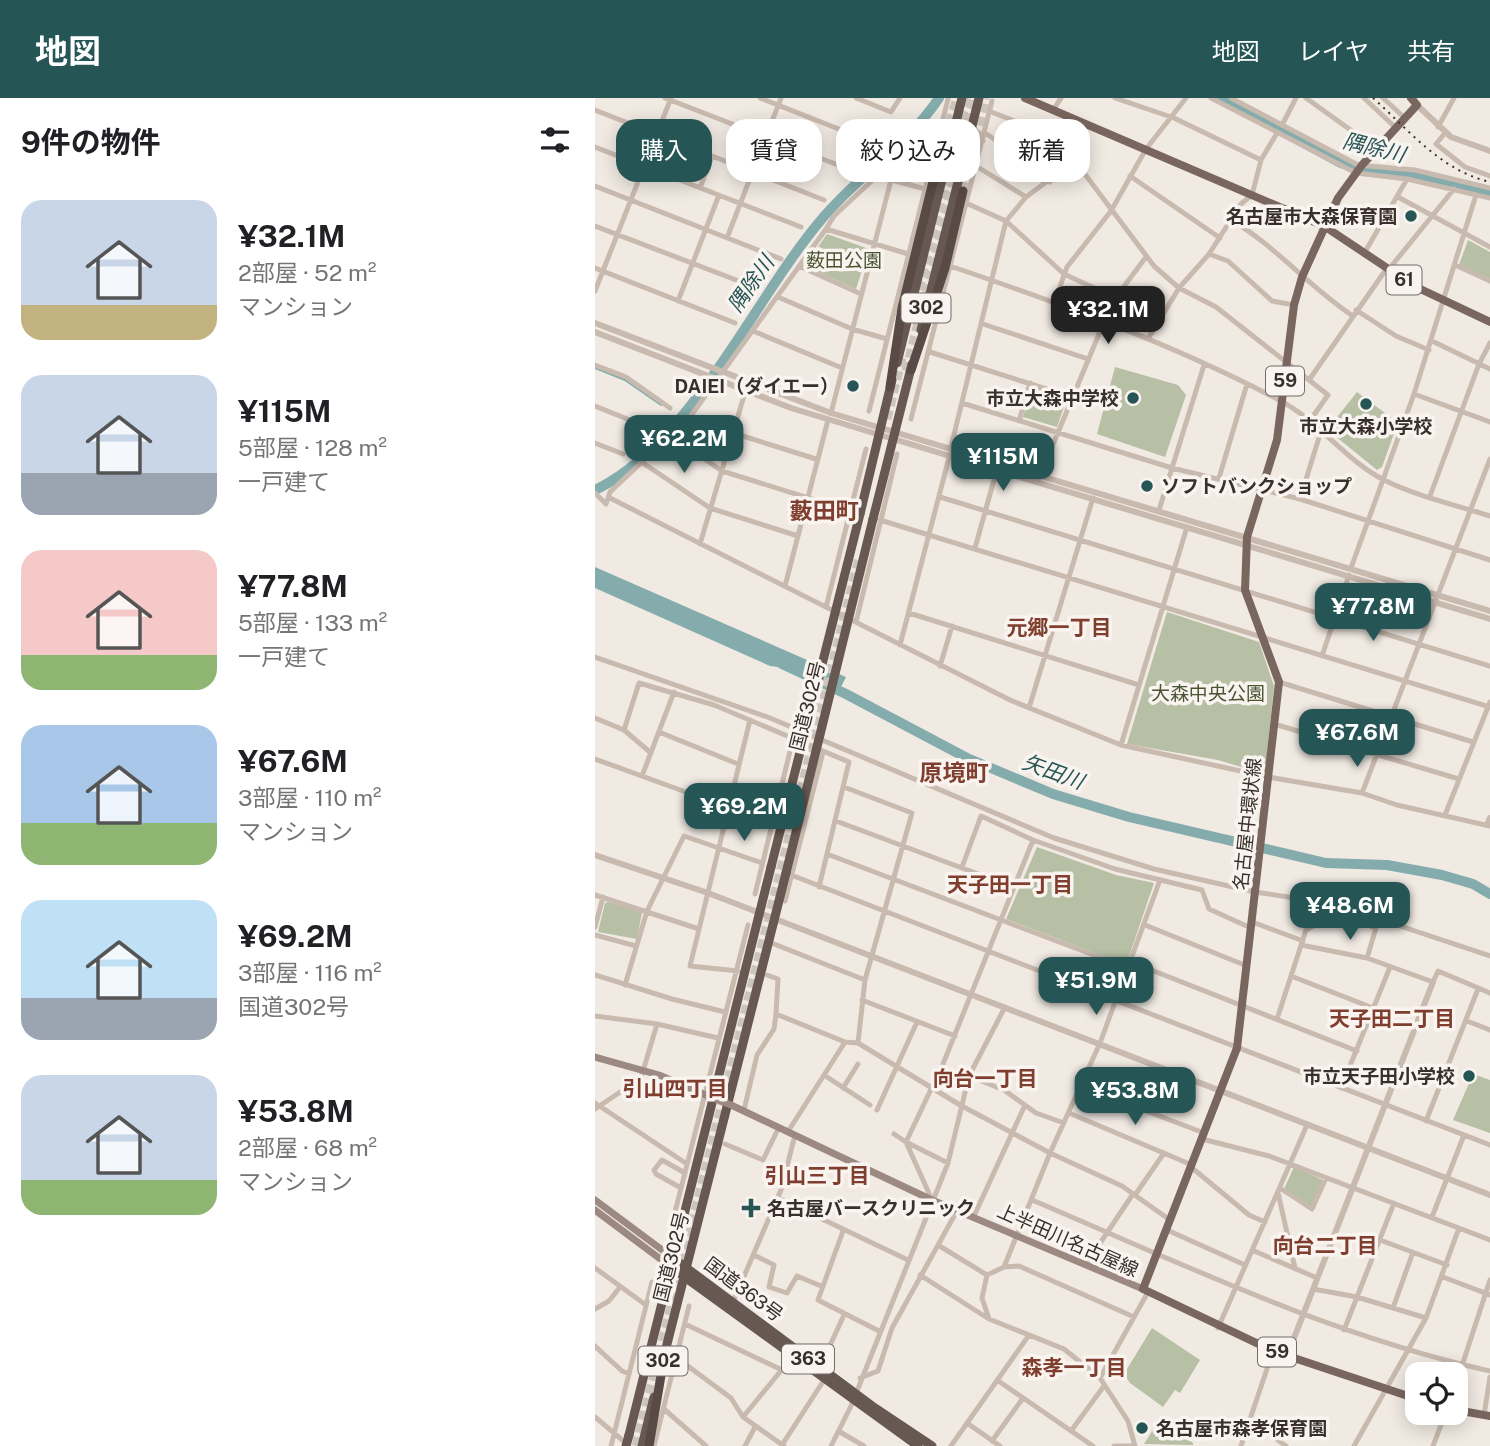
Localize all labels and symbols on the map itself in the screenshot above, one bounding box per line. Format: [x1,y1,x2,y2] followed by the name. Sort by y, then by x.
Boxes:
[1341,128,1410,168] water label: 隅除川
[1226,205,1397,227] place label: 名古屋市大森保育園
[1403,208,1419,224] marker: 名古屋市大森保育園
[722,249,780,317] water label: 隅除川
[806,249,882,271] park label: 薮田公園
[1387,266,1421,294] road number: 61
[1051,286,1165,346] pin: ¥32.1M
[901,294,951,322] road number: 302
[1266,366,1304,396] road number: 59
[675,375,839,397] place label: DAIEI（ダイエー）
[845,378,861,394] marker: DAIEI（ダイエー）
[986,387,1119,409] place label: 市立大森中学校
[1125,390,1141,406] marker: 市立大森中学校
[1358,396,1374,412] marker: 市立大森小学校
[1299,415,1433,437] place label: 市立大森小学校
[627,416,741,475] pin: ¥62.2M
[954,434,1052,493] pin: ¥115M
[1161,475,1352,497] place label: ソフトバンクショップ
[1139,478,1155,494] marker: ソフトバンクショップ
[790,497,859,524] district label: 藪田町
[1316,584,1430,643] pin: ¥77.8M
[1007,615,1112,640] district label: 元郷一丁目
[785,659,829,753] street label: 国道302号
[1151,682,1265,704] park label: 大森中央公園
[1300,710,1414,769] pin: ¥67.6M
[1019,749,1089,795] water label: 矢田川
[1229,757,1265,891] street label: 名古屋中環状線
[920,759,989,786] district label: 原境町
[687,784,801,843] pin: ¥69.2M
[947,872,1073,897] district label: 天子田一丁目
[1293,882,1407,942] pin: ¥48.6M
[1039,958,1153,1017] pin: ¥51.9M
[1329,1006,1455,1031] district label: 天子田二丁目
[1303,1065,1455,1087] place label: 市立天子田小学校
[933,1066,1038,1091] district label: 向台一丁目
[1078,1068,1192,1127] pin: ¥53.8M
[1461,1068,1477,1084] marker: 市立天子田小学校
[623,1076,728,1101] district label: 引山四丁目
[765,1163,870,1188] district label: 引山三丁目
[767,1197,975,1219] place label: 名古屋バースクリニック
[741,1198,761,1218] marker: 名古屋バースクリニック
[994,1199,1142,1281] street label: 上半田川名古屋線
[649,1210,693,1304] street label: 国道302号
[1273,1233,1378,1258] district label: 向台二丁目
[700,1252,788,1326] street label: 国道363号
[1258,1338,1296,1366] road number: 59
[782,1344,834,1374] road number: 363
[638,1346,687,1376] road number: 302
[1022,1355,1127,1380] district label: 森孝一丁目
[1156,1417,1327,1439] place label: 名古屋市森孝保育園
[1134,1420,1150,1436] marker: 名古屋市森孝保育園

